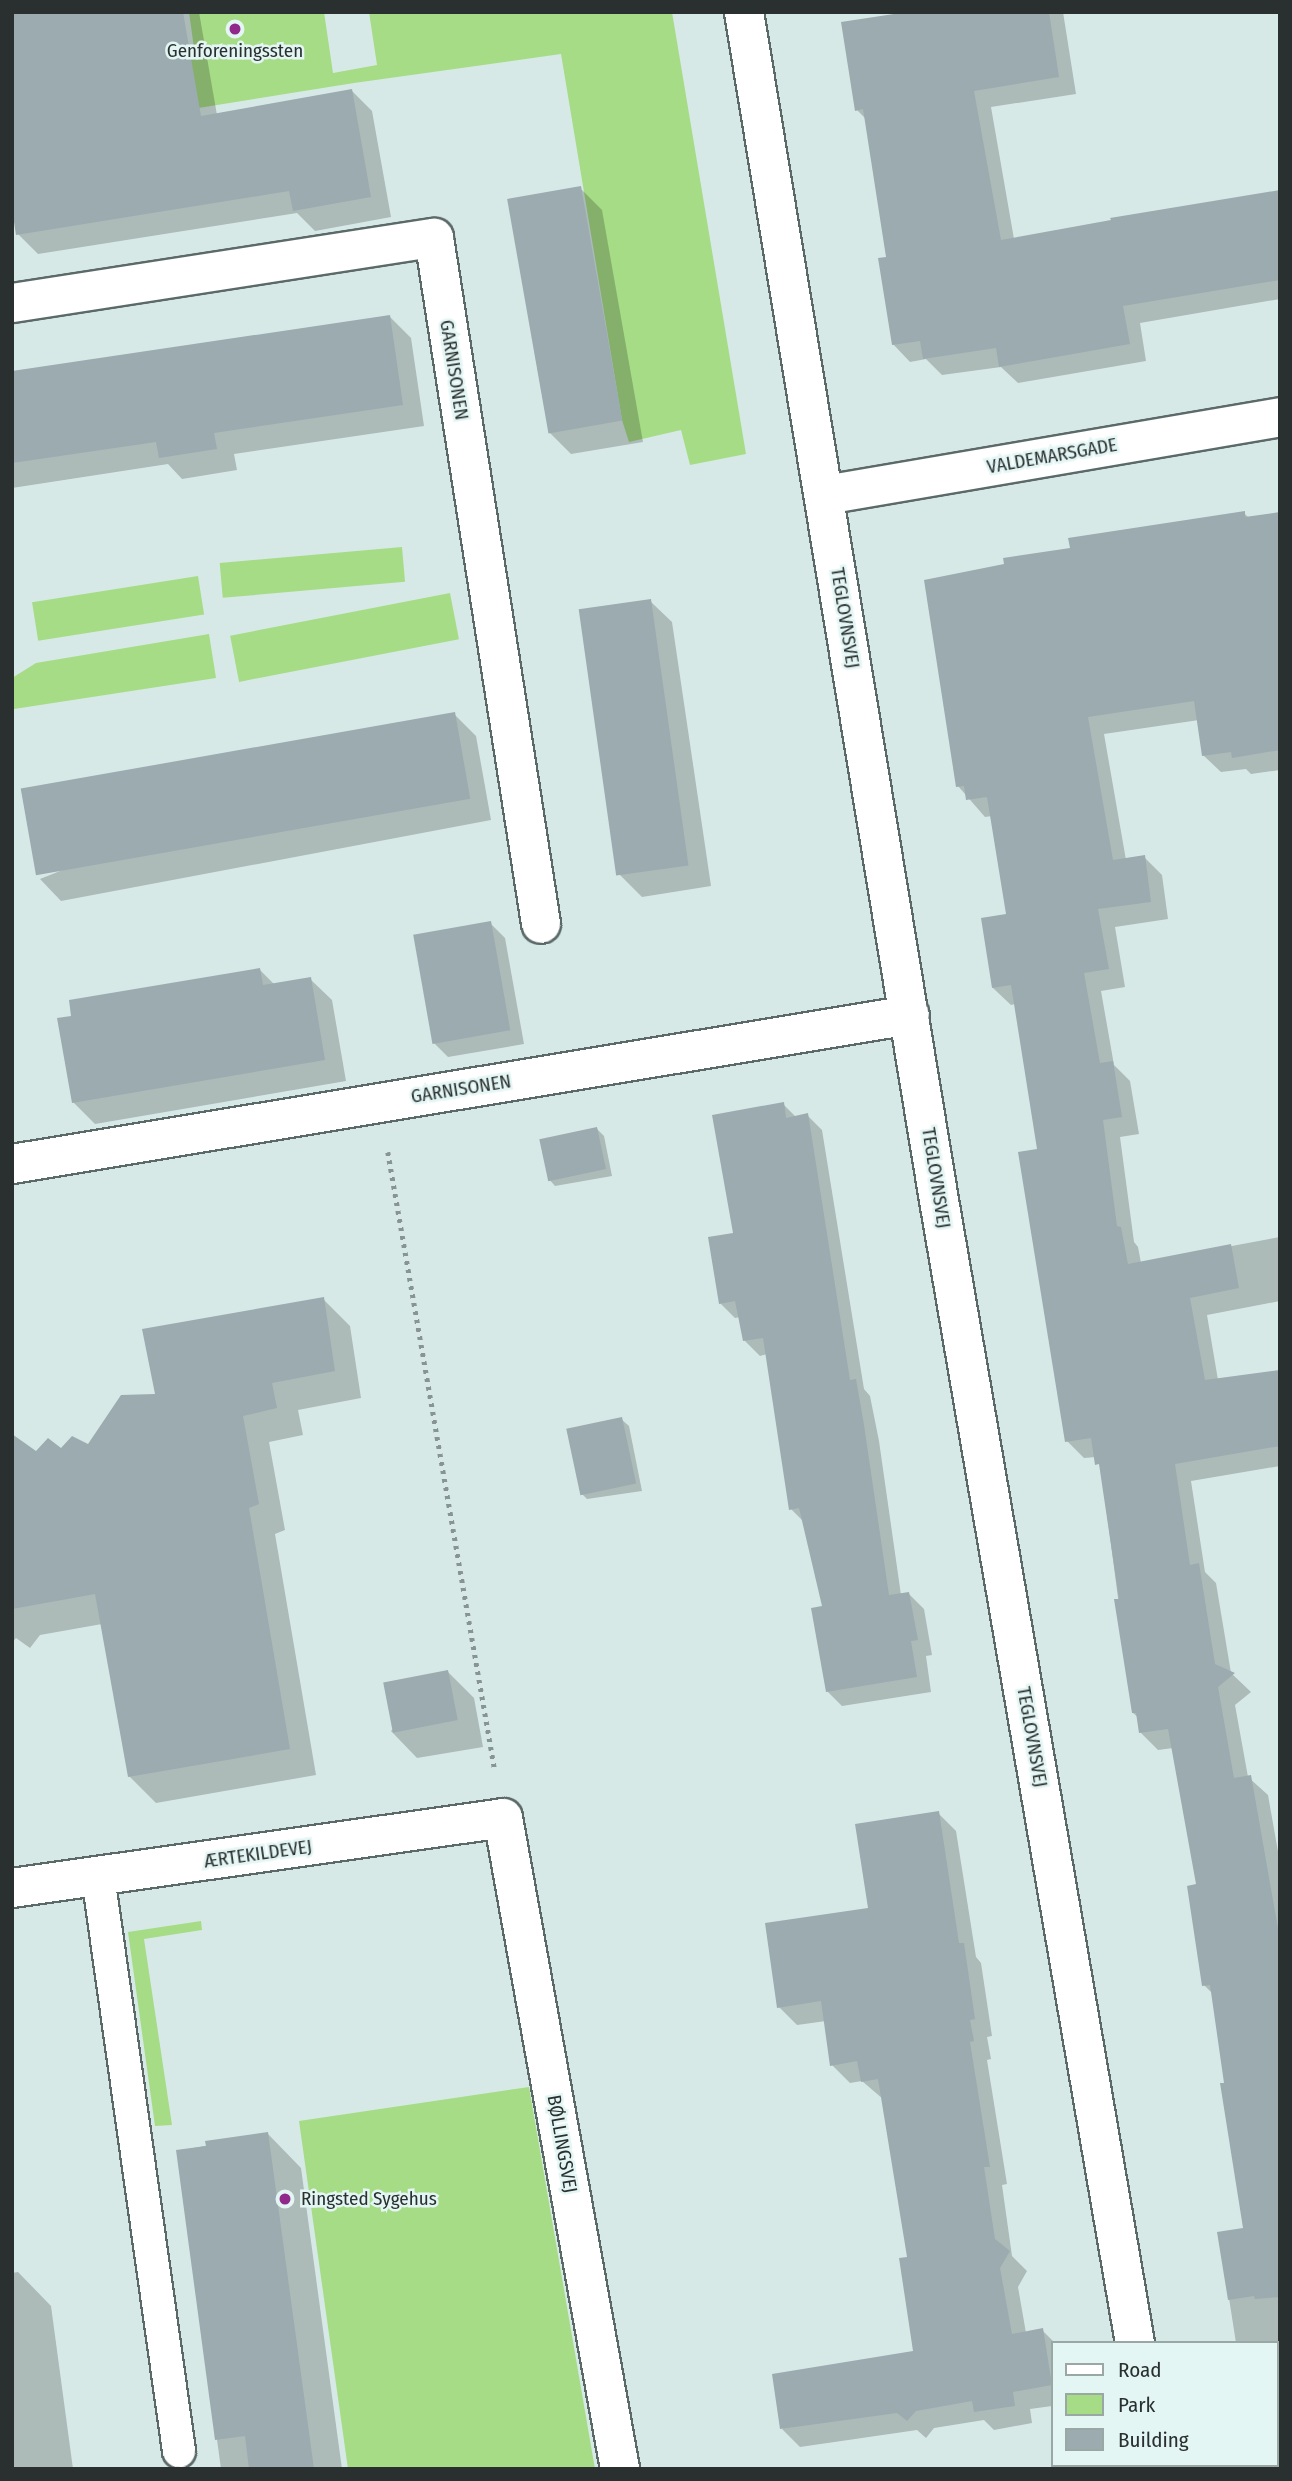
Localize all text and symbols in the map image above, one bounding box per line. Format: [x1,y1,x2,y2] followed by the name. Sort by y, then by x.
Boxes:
[227,21,243,37] marker: Genforeningssten
[167,40,303,62] place label: Genforeningssten
[435,318,473,422] street label: GARNISONEN
[985,433,1119,479] street label: VALDEMARSGADE
[826,566,864,670] street label: TEGLOVNSVEJ
[409,1070,513,1108] street label: GARNISONEN
[917,1126,955,1230] street label: TEGLOVNSVEJ
[1012,1685,1052,1789] street label: TEGLOVNSVEJ
[203,1835,313,1873] street label: ÆRTEKILDEVEJ
[542,2093,582,2195] street label: BØLLINGSVEJ
[301,2188,437,2210] place label: Ringsted Sygehus
[275,2189,295,2209] marker: Ringsted Sygehus
[1050,2341,1278,2467] legend
[1118,2357,1162,2383] text: Road
[1118,2392,1155,2418] text: Park
[1118,2427,1189,2453] text: Building

